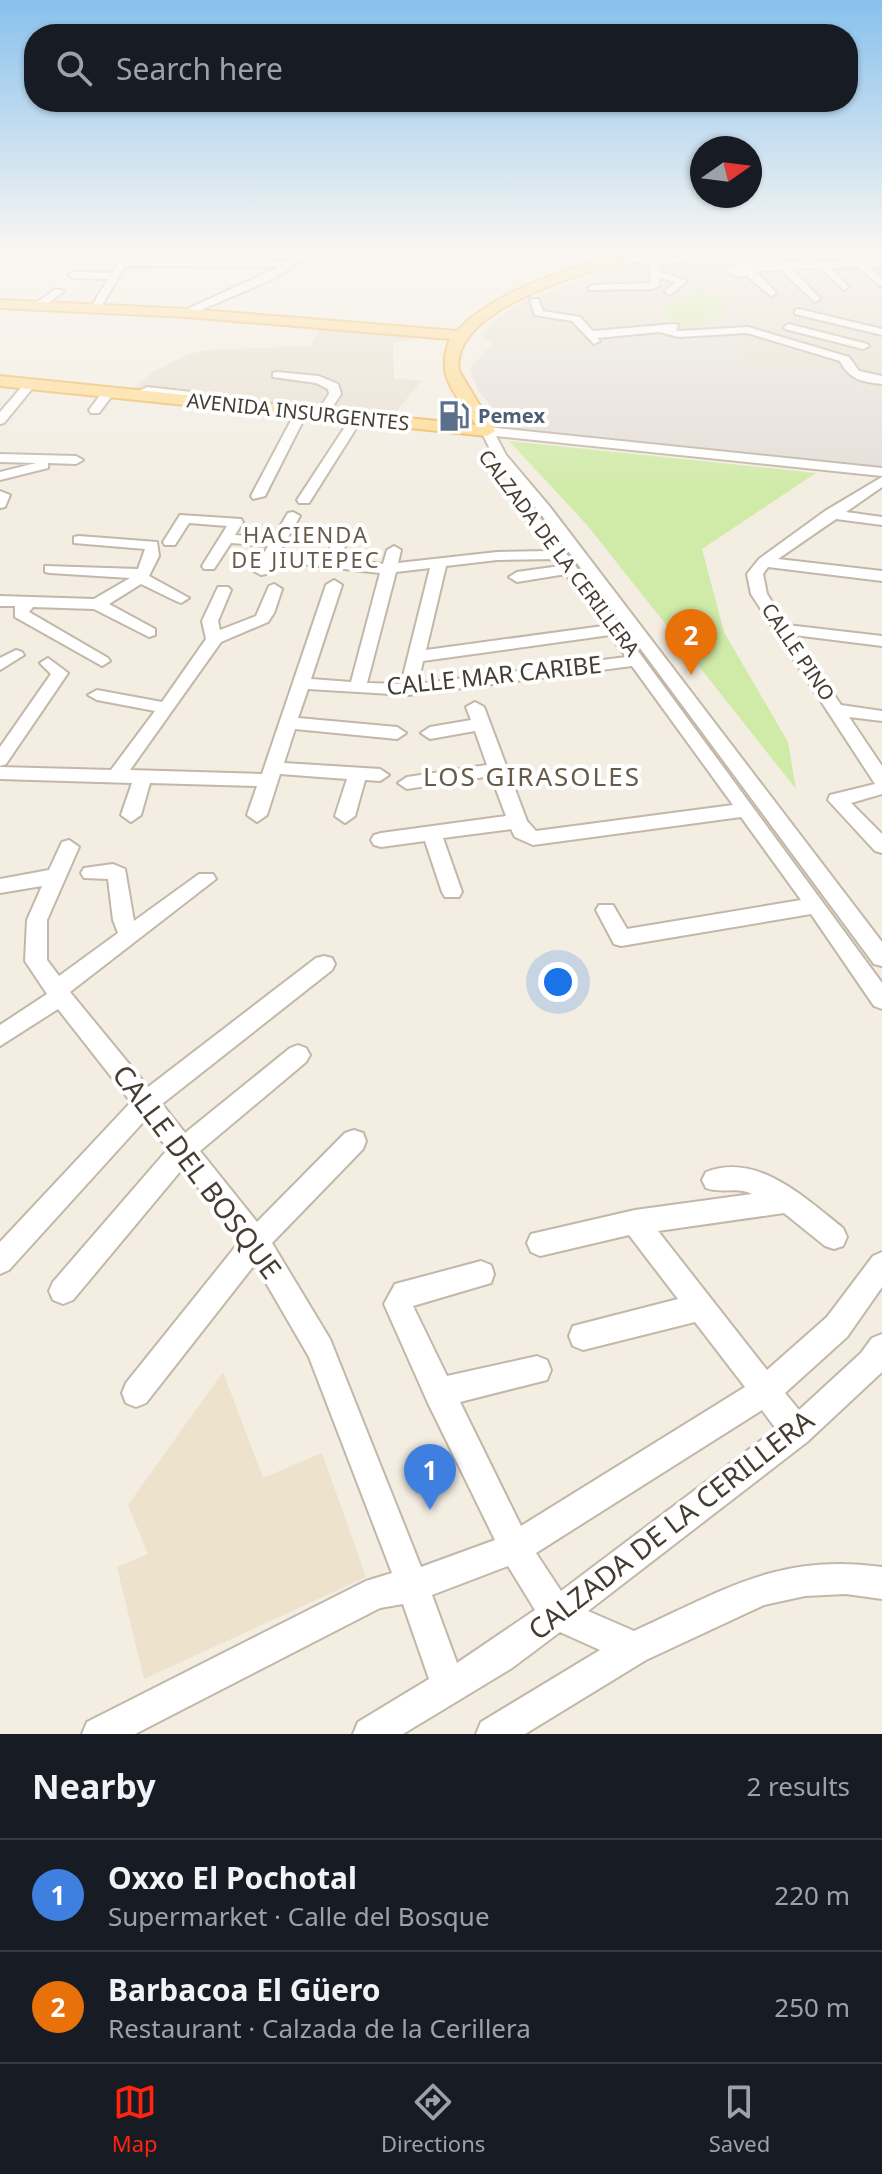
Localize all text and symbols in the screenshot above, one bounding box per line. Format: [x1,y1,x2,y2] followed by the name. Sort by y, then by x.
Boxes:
[24,24,858,112] search box
[52,46,96,90] icon: search
[116,48,283,89] text: Search here
[690,136,762,208] north arrow
[186,386,411,437] street label: AVENIDA INSURGENTES
[437,399,471,433] fuel station icon: Pemex
[478,402,545,429] place label: Pemex
[473,444,646,662] street label: CALZADA DE LA CERILLERA
[231,519,381,574] district label: HACIENDA DE JIUTEPEC
[756,598,841,706] street label: CALLE PINO
[665,609,717,675] pin: 2
[385,647,603,702] street label: CALLE MAR CARIBE
[423,758,641,794] district label: LOS GIRASOLES
[538,962,578,1002] your location
[105,1057,291,1286] street label: CALLE DEL BOSQUE
[520,1401,821,1648] street label: CALZADA DE LA CERILLERA
[404,1444,456,1510] pin: 1
[32,1763,156,1809] text: Nearby
[746,1768,850,1804] text: 2 results
[108,1857,357,1898] text: Oxxo El Pochotal
[51,1877,65,1913] text: 1
[774,1877,850,1913] text: 220 m
[108,1898,490,1934] text: Supermarket · Calle del Bosque
[108,1969,381,2010] text: Barbacoa El Güero
[51,1989,65,2025] text: 2
[774,1989,850,2025] text: 250 m
[108,2010,531,2046] text: Restaurant · Calzada de la Cerillera
[112,2080,158,2158] tab: Map
[381,2080,485,2158] tab: Directions
[709,2080,770,2158] tab: Saved

